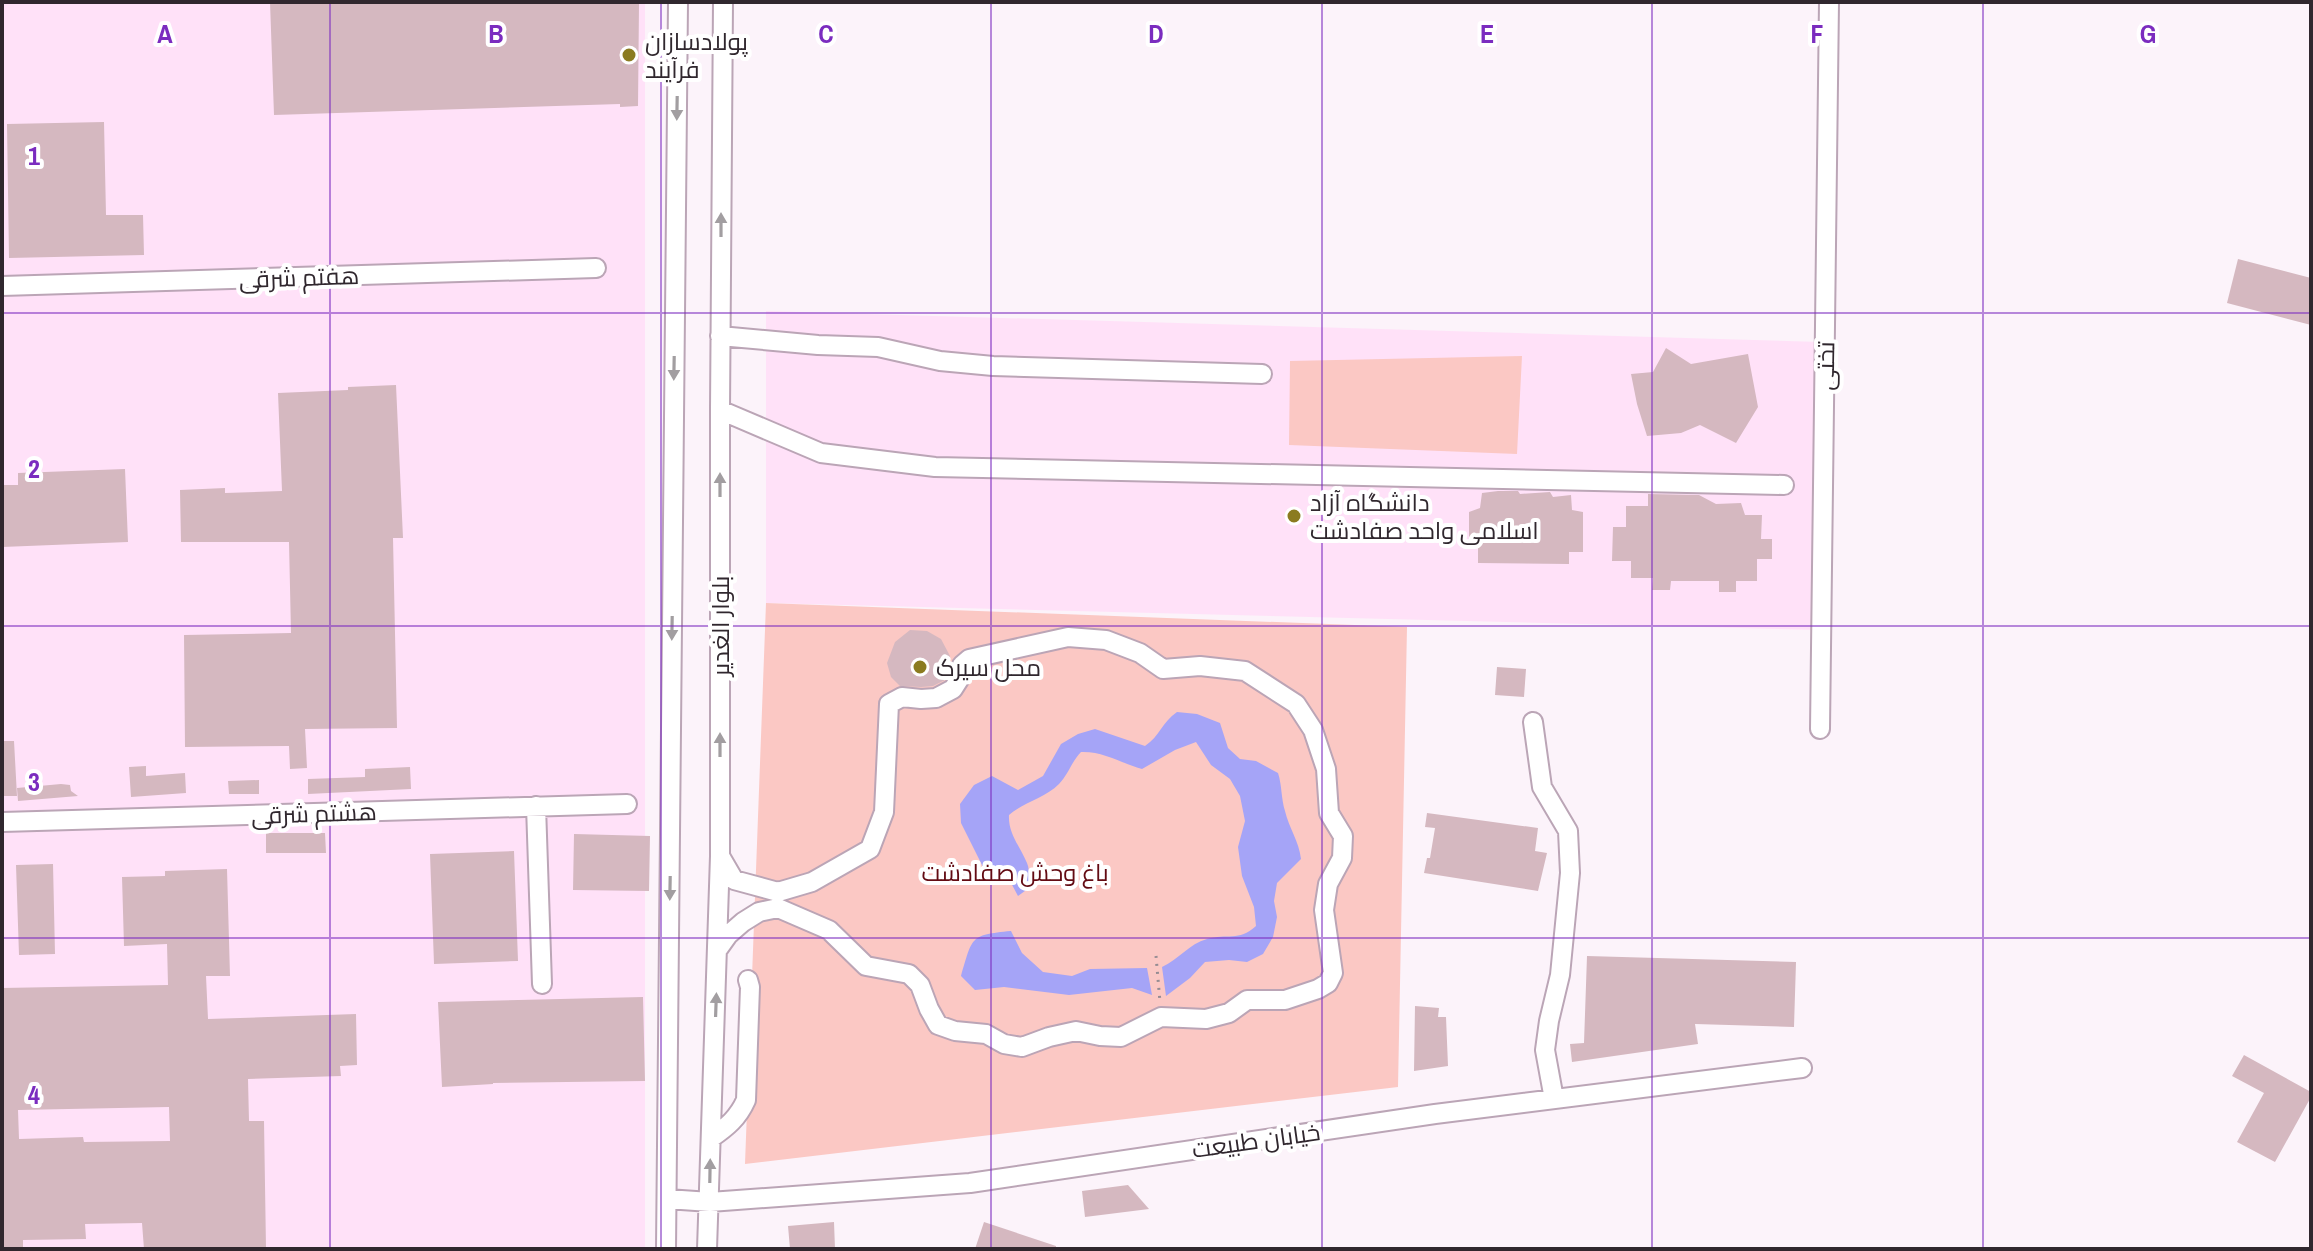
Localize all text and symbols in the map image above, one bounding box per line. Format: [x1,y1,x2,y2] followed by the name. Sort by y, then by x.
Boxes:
[157,16,173,51] text: A
[488,16,504,51] text: B
[818,16,834,51] text: C
[1148,16,1164,51] text: D
[1480,16,1494,51] text: E
[1810,16,1824,51] text: F
[2140,16,2156,51] text: G
[645,25,749,85] place label: پولادسازان فرآیند
[620,46,638,64] marker: پولادسازان فرآیند
[671,96,683,121] one-way arrow
[28,138,40,173] text: 1
[715,212,727,237] one-way arrow
[238,259,360,296] street label: هفتم شرقی
[1809,341,1841,391] street label: تختی
[668,356,680,381] one-way arrow
[28,451,40,486] text: 2
[714,472,726,497] one-way arrow
[1310,486,1539,546] place label: دانشگاه آزاد اسلامی واحد صفادشت
[1285,507,1303,525] marker: دانشگاه آزاد اسلامی واحد صفادشت
[704,576,736,678] street label: بلوار الغدیر
[666,616,678,641] one-way arrow
[936,651,1041,683] place label: محل سیرک
[911,658,929,676] marker: محل سیرک
[714,732,726,757] one-way arrow
[28,764,40,799] text: 3
[251,795,377,832] street label: هشتم شرقی
[921,856,1109,889] park label: باغ وحش صفادشت
[663,876,676,901] one-way arrow
[709,992,722,1017] one-way arrow
[28,1077,40,1112] text: 4
[1190,1115,1322,1165] street label: خیابان طبیعت
[704,1158,717,1183] one-way arrow

